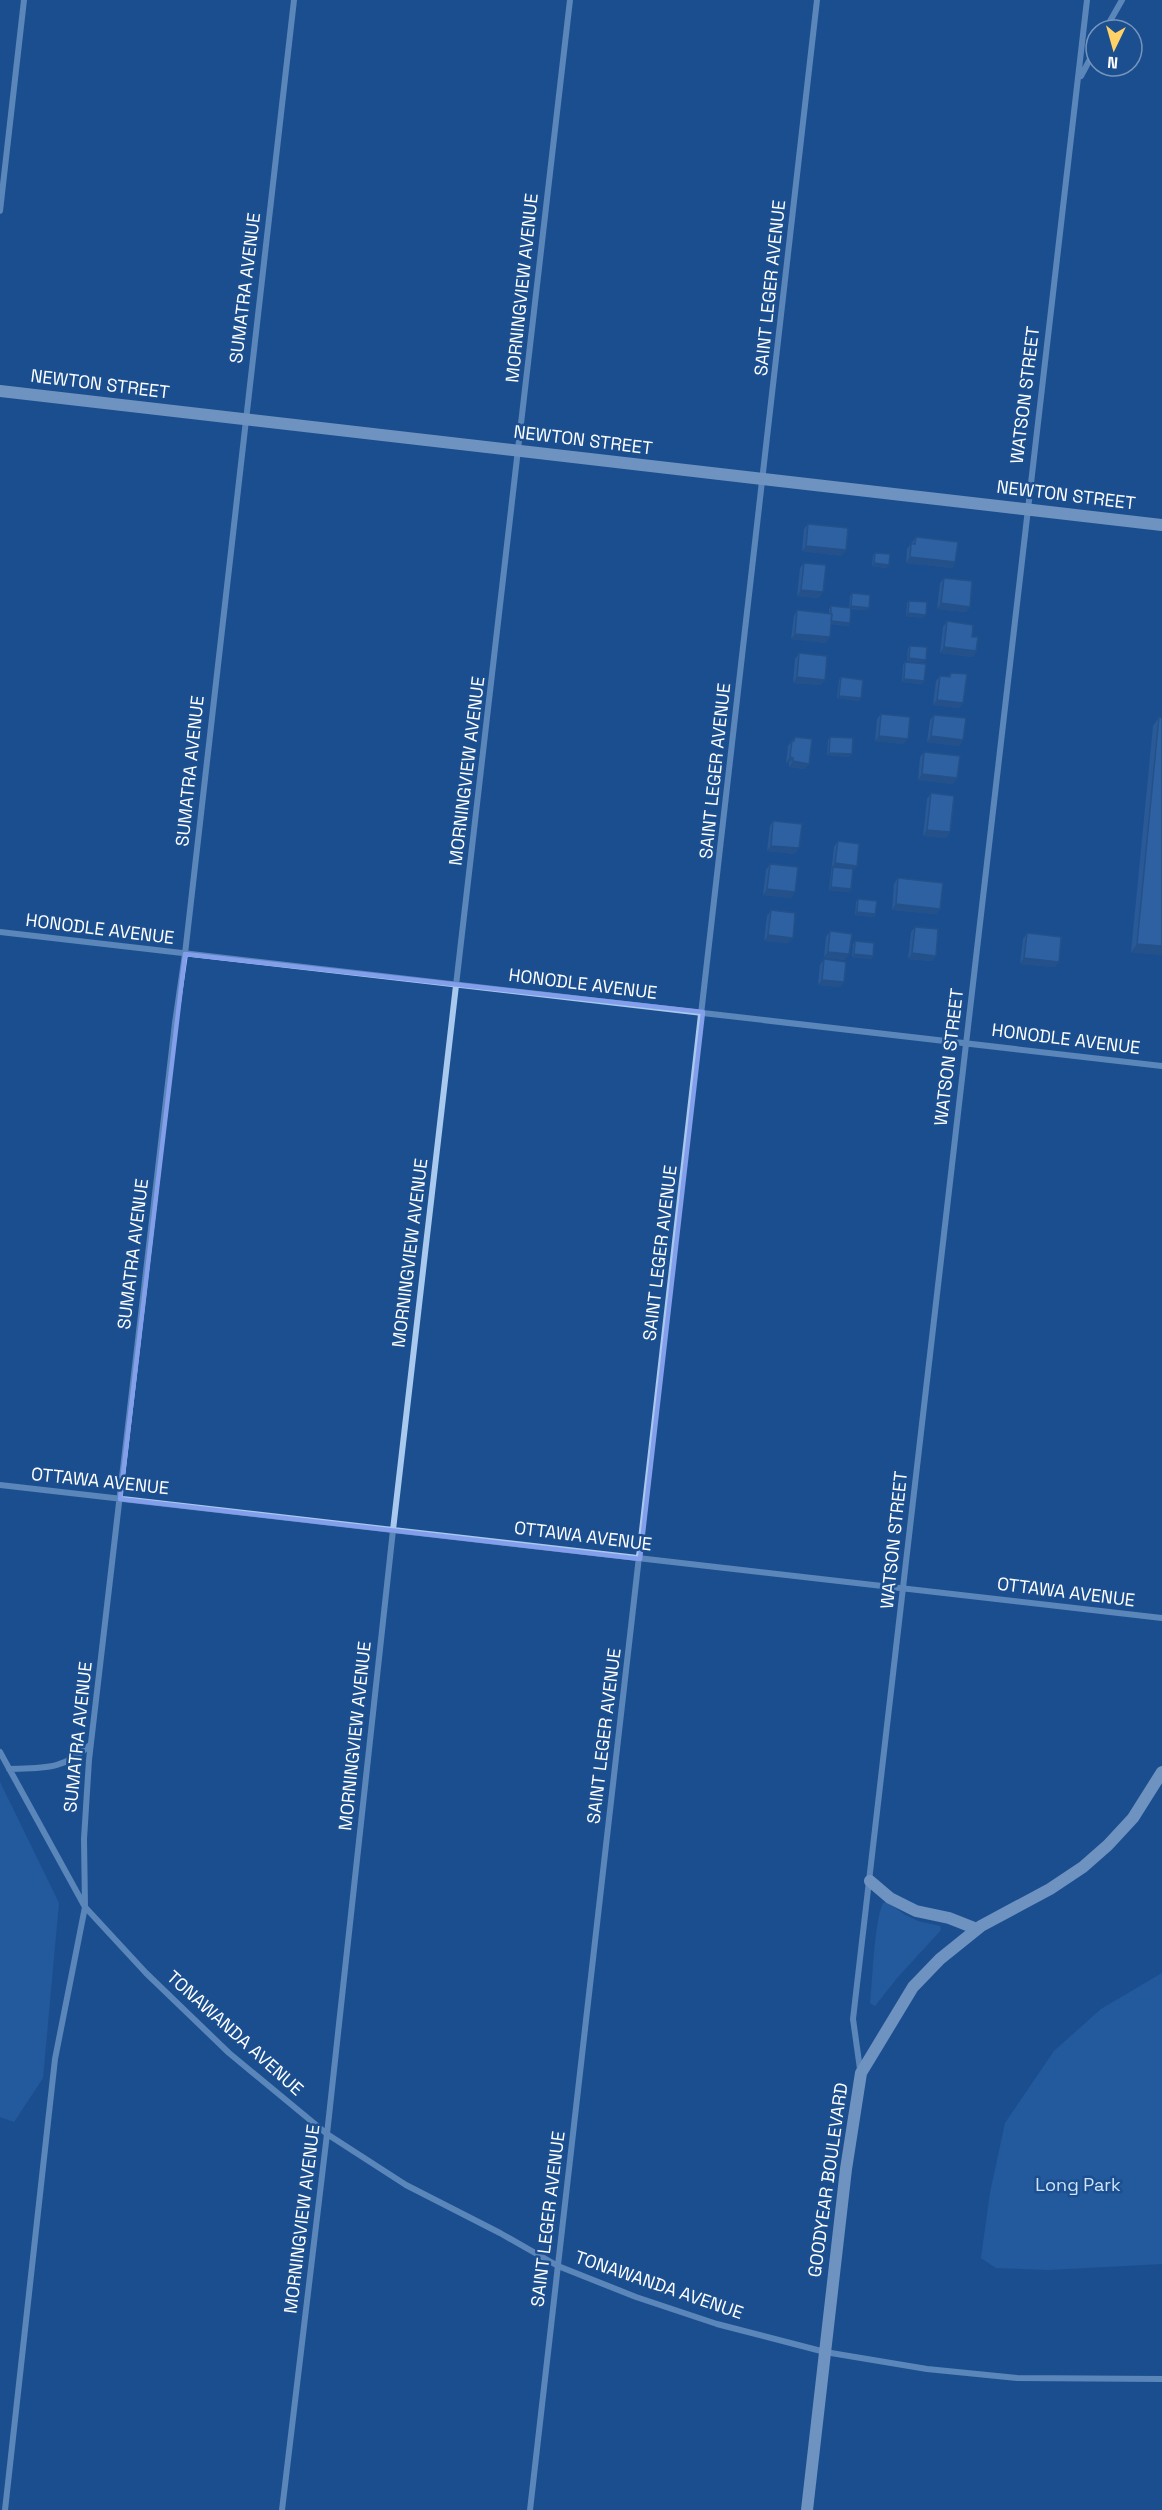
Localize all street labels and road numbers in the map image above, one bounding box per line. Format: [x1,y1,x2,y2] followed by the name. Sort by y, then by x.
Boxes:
[500,192,543,384] street label: MORNINGVIEW AVENUE
[749,199,790,377] street label: SAINT LEGER AVENUE
[224,211,265,365] street label: SUMATRA AVENUE
[1005,324,1044,465] street label: WATSON STREET
[29,364,171,403] street label: NEWTON STREET
[512,420,654,459] street label: NEWTON STREET
[995,475,1137,514] street label: NEWTON STREET
[443,675,490,867] street label: MORNINGVIEW AVENUE
[694,682,735,860] street label: SAINT LEGER AVENUE
[170,694,209,848] street label: SUMATRA AVENUE
[24,908,176,949] street label: HONODLE AVENUE
[507,963,659,1004] street label: HONODLE AVENUE
[929,986,968,1127] street label: WATSON STREET
[990,1018,1142,1059] street label: HONODLE AVENUE
[386,1157,433,1349] street label: MORNINGVIEW AVENUE
[637,1164,682,1342] street label: SAINT LEGER AVENUE
[112,1177,153,1331] street label: SUMATRA AVENUE
[30,1462,170,1499] street label: OTTAWA AVENUE
[875,1469,912,1610] street label: WATSON STREET
[513,1516,653,1555] street label: OTTAWA AVENUE
[996,1572,1136,1611] street label: OTTAWA AVENUE
[333,1640,376,1832] street label: MORNINGVIEW AVENUE
[581,1647,626,1825] street label: SAINT LEGER AVENUE
[58,1660,97,1814] street label: SUMATRA AVENUE
[162,1965,309,2100] street label: TONAWANDA AVENUE
[802,2081,853,2279] street label: GOODYEAR BOULEVARD
[278,2123,325,2315] street label: MORNINGVIEW AVENUE
[525,2130,570,2308] street label: SAINT LEGER AVENUE
[572,2245,746,2324] street label: TONAWANDA AVENUE

